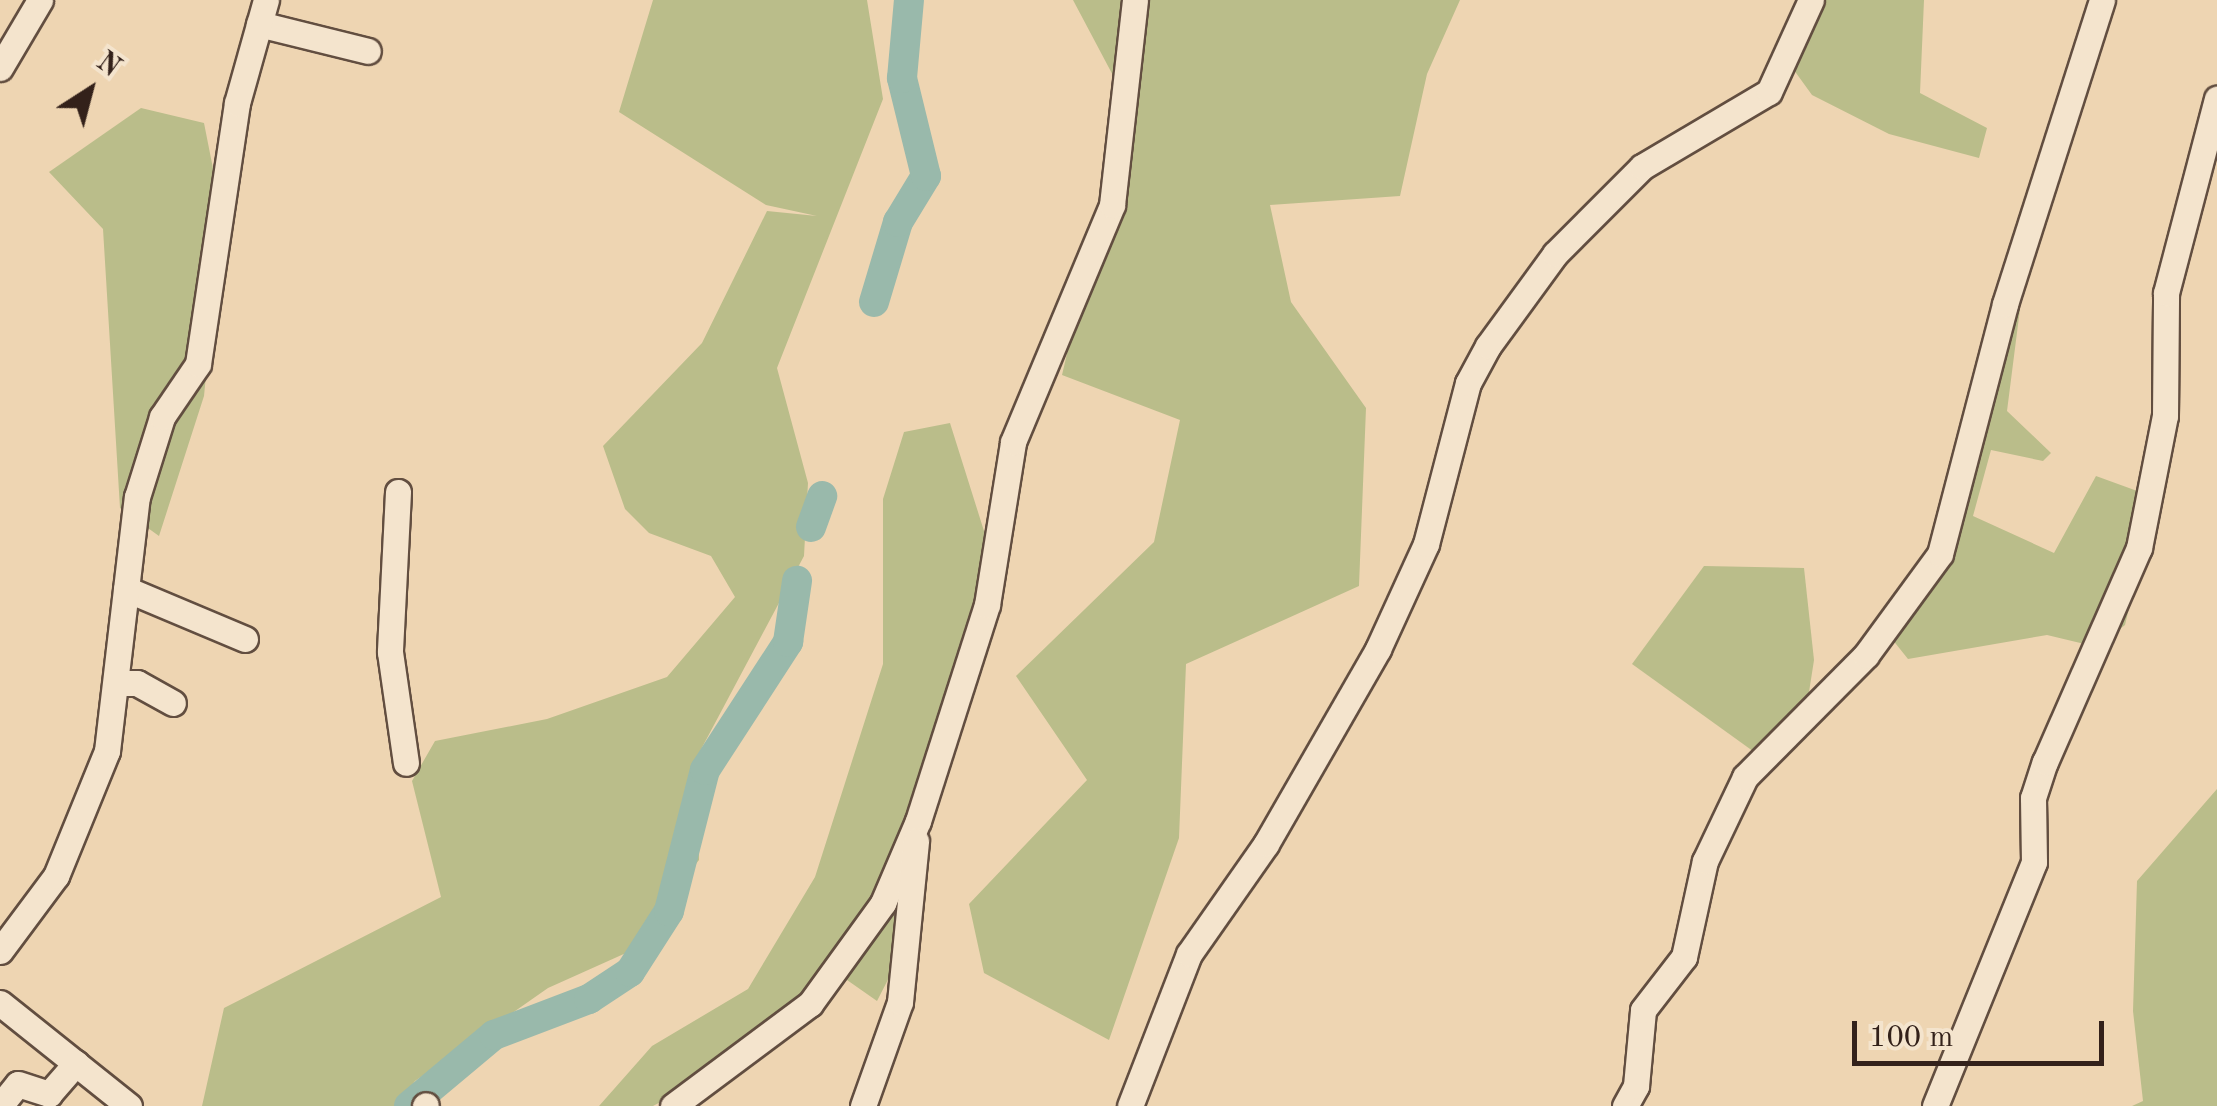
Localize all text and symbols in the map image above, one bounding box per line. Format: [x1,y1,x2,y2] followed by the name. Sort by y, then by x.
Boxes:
[40,40,140,140] north arrow
[91,48,125,83] text: N
[1857,1001,2110,1063] scale bar
[1869,1023,1953,1053] text: 100 m

